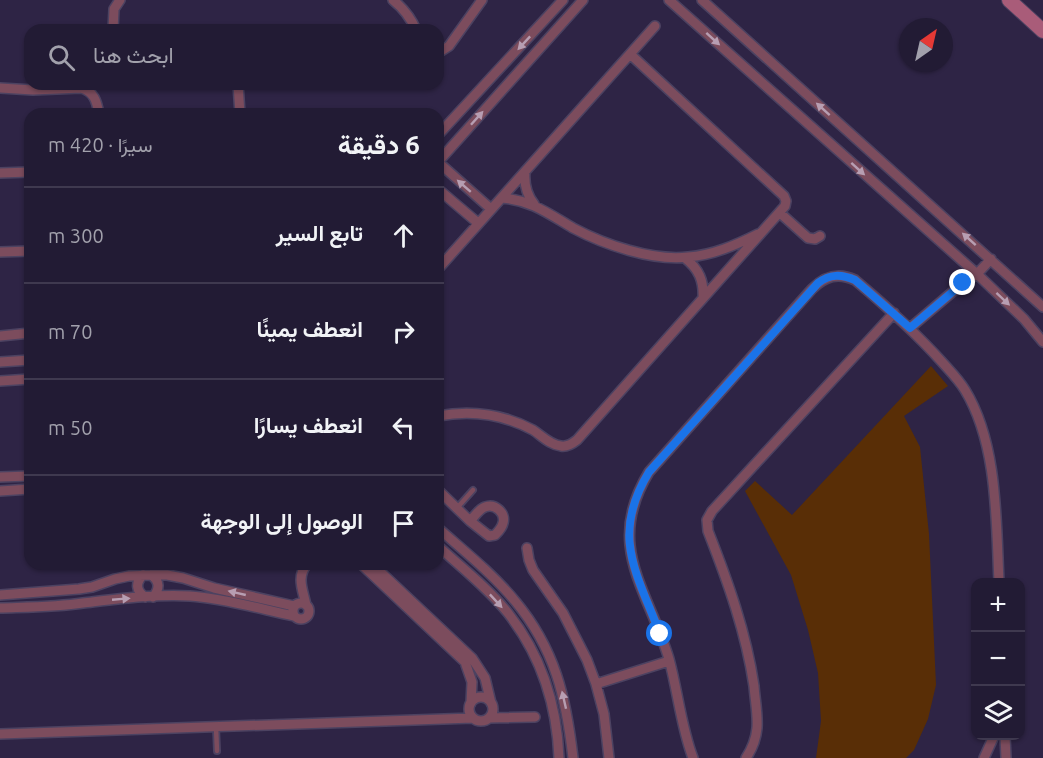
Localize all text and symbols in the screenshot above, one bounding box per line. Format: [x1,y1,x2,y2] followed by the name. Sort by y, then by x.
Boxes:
[899,18,953,72] north arrow
[24,24,444,90] search box
[705,32,720,45] one-way arrow
[517,35,531,49] one-way arrow
[45,41,78,74] icon: search
[93,42,174,67] text: ابحث هنا
[816,102,831,116] one-way arrow
[470,111,483,126] one-way arrow
[338,130,420,159] text: 6 دقيقة
[48,133,153,156] text: سيرًا · 420 m
[851,162,866,176] one-way arrow
[457,179,472,193] one-way arrow
[387,219,420,252] icon: ahead
[276,220,363,245] text: تابع السير
[48,224,104,247] text: 300 m
[961,232,976,246] one-way arrow
[949,269,975,295] route end
[996,292,1011,306] one-way arrow
[387,315,420,348] icon: right
[256,316,363,341] text: انعطف يمينًا
[48,320,92,343] text: 70 m
[387,411,420,444] icon: left
[254,412,363,437] text: انعطف يسارًا
[48,416,92,439] text: 50 m
[387,507,420,540] icon: arrive
[200,508,363,533] text: الوصول إلى الوجهة
[971,578,1025,740] map controls
[971,578,1025,632] button: +
[227,588,246,597] one-way arrow
[489,593,503,608] one-way arrow
[112,594,131,604] one-way arrow
[646,620,672,646] route start
[971,632,1025,686] button: −
[971,686,1025,740] button: layers
[559,691,568,710] one-way arrow

